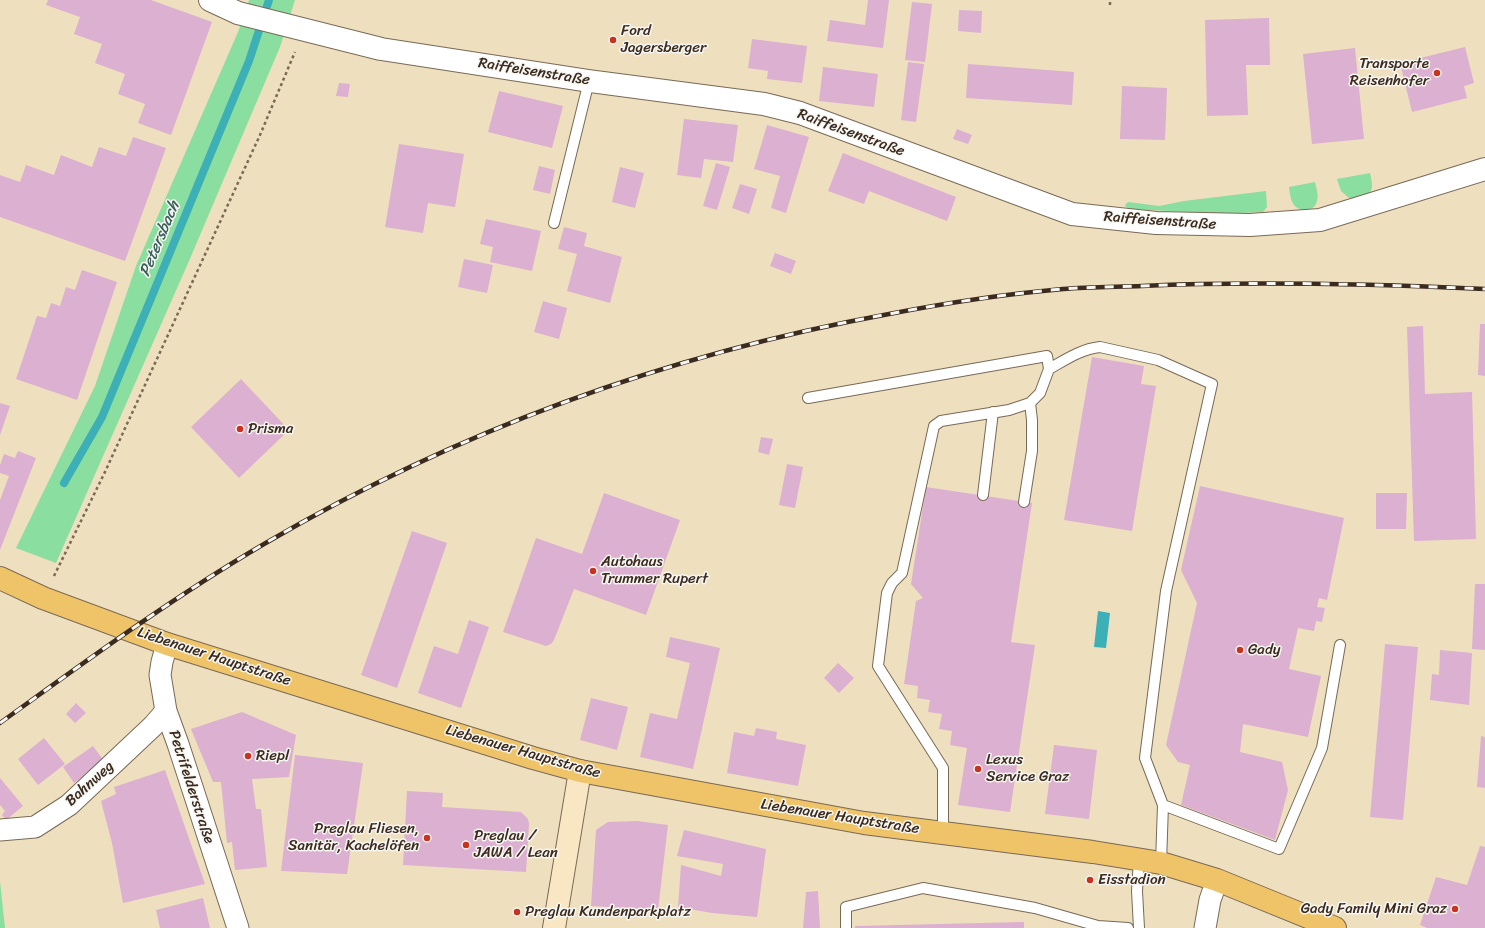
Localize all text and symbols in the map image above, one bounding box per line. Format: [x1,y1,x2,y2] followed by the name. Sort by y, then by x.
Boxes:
[621,22,706,57] place label: Ford Jagersberger
[608,35,618,45] marker: Ford Jagersberger
[477,54,591,90] street label: Raiffeisenstraße
[1350,55,1429,90] place label: Transporte Reisenhofer
[1432,68,1442,78] marker: Transporte Reisenhofer
[795,105,907,161] street label: Raiffeisenstraße
[136,199,184,279] water label: Petersbach
[1103,208,1217,234] street label: Raiffeisenstraße
[248,420,293,438] place label: Prisma
[235,424,245,434] marker: Prisma
[601,553,708,588] place label: Autohaus Trummer Rupert
[588,566,598,576] marker: Autohaus Trummer Rupert
[135,624,293,690] street label: Liebenauer Hauptstraße
[1248,641,1281,659] place label: Gady
[1235,645,1245,655] marker: Gady
[443,721,603,783] street label: Liebenauer Hauptstraße
[164,728,218,846] street label: Petrifelderstraße
[256,747,289,765] place label: Riepl
[243,751,253,761] marker: Riepl
[986,751,1069,786] place label: Lexus Service Graz
[62,758,118,810] street label: Bahnweg
[973,764,983,774] marker: Lexus Service Graz
[759,796,921,838] street label: Liebenauer Hauptstraße
[288,820,419,855] place label: Preglau Fliesen, Sanitär, Kachelöfen
[474,827,558,862] place label: Preglau / JAWA / Lean
[422,833,432,843] marker: Preglau Fliesen, Sanitär, Kachelöfen
[461,840,471,850] marker: Preglau / JAWA / Lean
[1098,871,1166,889] place label: Eisstadion
[1085,875,1095,885] marker: Eisstadion
[1301,900,1447,918] place label: Gady Family Mini Graz
[525,903,691,921] place label: Preglau Kundenparkplatz
[1450,904,1460,914] marker: Gady Family Mini Graz
[512,907,522,917] marker: Preglau Kundenparkplatz

